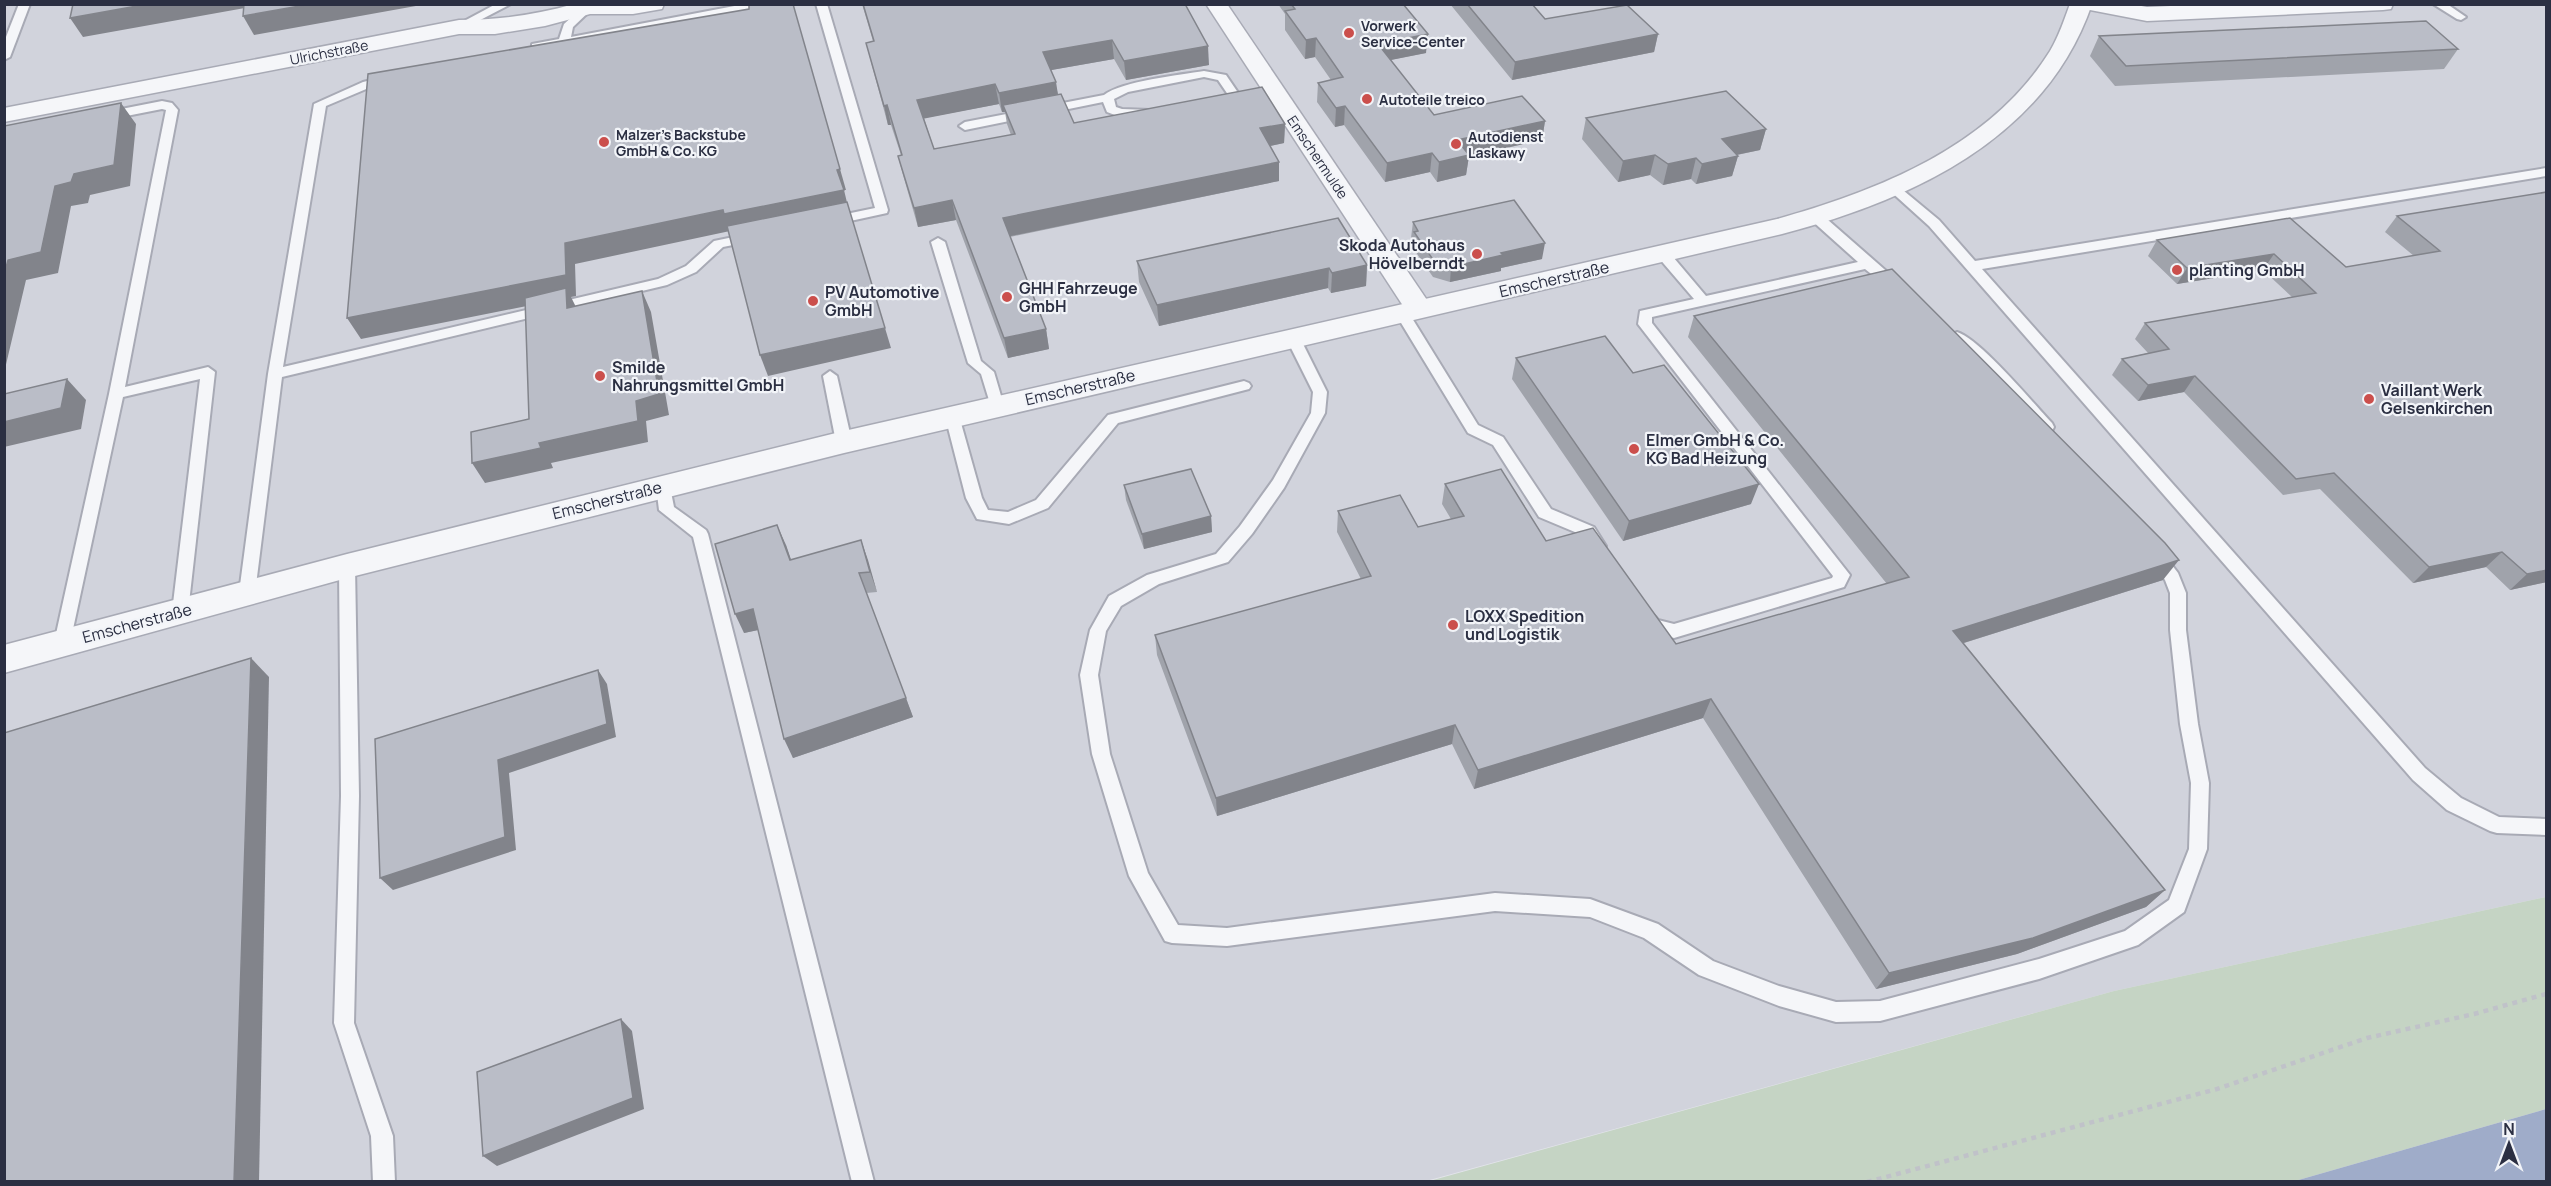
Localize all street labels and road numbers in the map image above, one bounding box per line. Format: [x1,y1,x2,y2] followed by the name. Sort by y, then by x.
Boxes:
[288,35,370,69] street label: Ulrichstraße
[1283,112,1353,202] street label: Emschermulde
[1497,256,1611,302] street label: Emscherstraße
[1023,364,1137,410] street label: Emscherstraße
[550,476,664,524] street label: Emscherstraße
[80,598,194,648] street label: Emscherstraße

